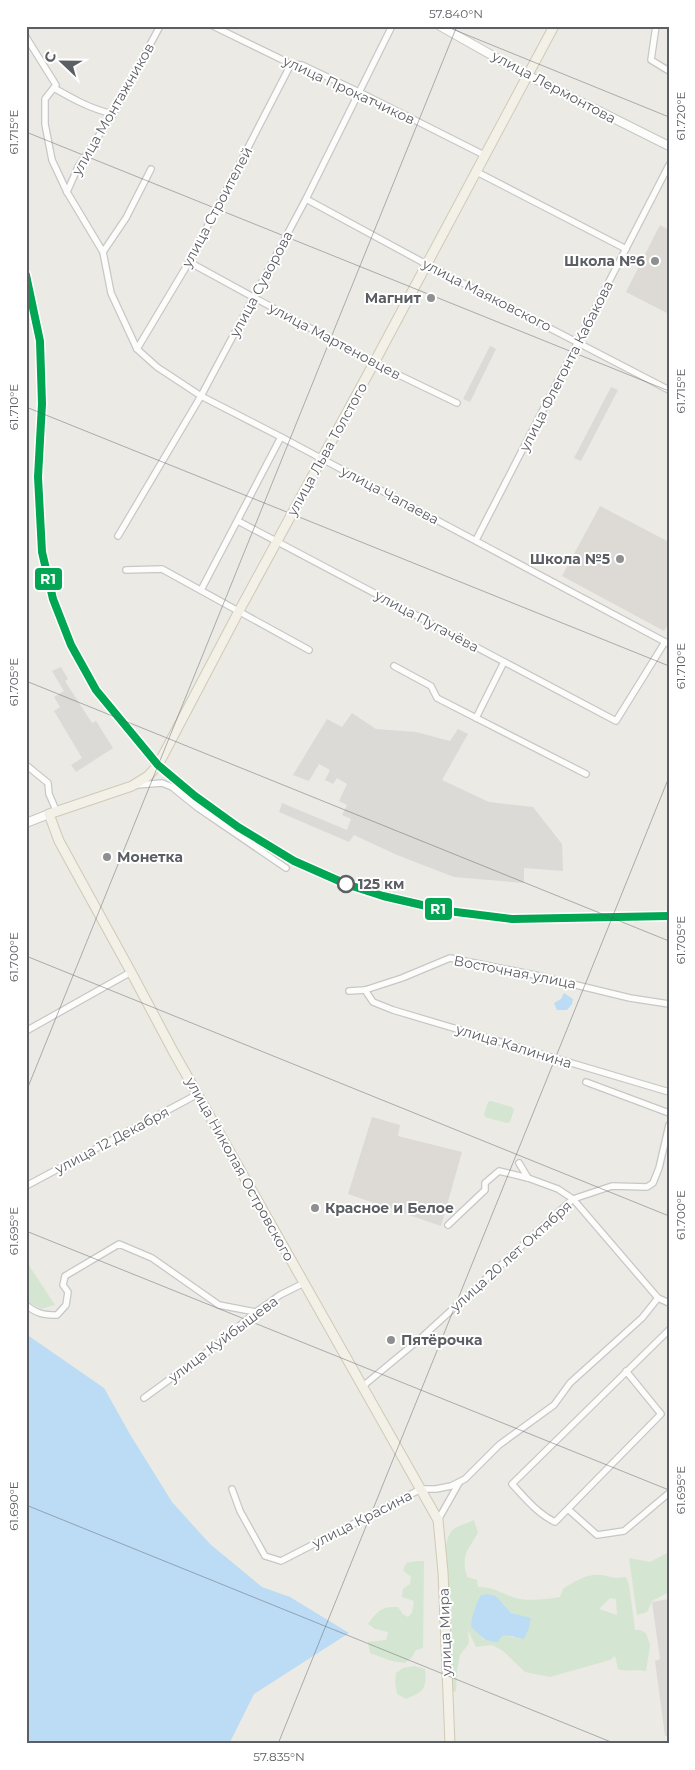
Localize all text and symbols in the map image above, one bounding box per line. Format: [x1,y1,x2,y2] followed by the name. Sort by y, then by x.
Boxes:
[429,6,483,21] text: 57.840°N
[38,38,88,88] north arrow
[67,40,158,179] street label: улица Монтажников
[488,46,619,127] street label: улица Лермонтова
[40,49,60,65] text: С
[279,51,418,128] street label: улица Прокатчиков
[673,92,688,140] text: 61.720°E
[6,109,21,155] text: 61.715°E
[177,144,256,271] street label: улица Строителей
[225,228,297,341] street label: улица Суворова
[564,252,645,270] place label: Школа №6
[418,254,555,335] street label: улица Маяковского
[649,255,661,267] marker: Школа №6
[515,278,617,455] street label: улица Флегонта Кабакова
[365,289,422,307] place label: Магнит
[425,292,437,304] marker: Магнит
[265,298,404,383] street label: улица Мартеновцев
[673,368,688,414] text: 61.715°E
[282,379,371,520] street label: улица Льва Толстого
[6,384,21,430] text: 61.710°E
[337,461,442,528] street label: улица Чапаева
[530,550,610,568] place label: Школа №5
[614,553,626,565] marker: Школа №5
[34,567,63,591] line badge: R1
[40,570,56,588] text: R1
[371,586,482,656] street label: улица Пугачёва
[673,643,688,689] text: 61.710°E
[6,658,21,706] text: 61.705°E
[117,848,183,866] place label: Монетка
[101,851,113,863] marker: Монетка
[337,875,355,893] marker: 125 км
[358,875,404,893] place label: 125 км
[424,897,453,921] line badge: R1
[430,900,446,918] text: R1
[673,916,688,964] text: 61.705°E
[6,932,21,982] text: 61.700°E
[452,951,578,993] street label: Восточная улица
[453,1020,574,1072] street label: улица Калинина
[181,1073,298,1264] street label: улица Николая Островского
[51,1102,172,1178] street label: улица 12 Декабря
[673,1190,688,1240] text: 61.700°E
[446,1197,576,1316] street label: улица 20 лет Октября
[325,1199,454,1217] place label: Красное и Белое
[309,1202,321,1214] marker: Красное и Белое
[6,1207,21,1255] text: 61.695°E
[164,1292,281,1387] street label: улица Куйбышева
[401,1331,482,1349] place label: Пятёрочка
[385,1334,397,1346] marker: Пятёрочка
[673,1466,688,1514] text: 61.695°E
[6,1481,21,1531] text: 61.690°E
[308,1486,415,1552] street label: улица Красина
[434,1588,456,1677] street label: улица Мира
[253,1749,305,1764] text: 57.835°N

